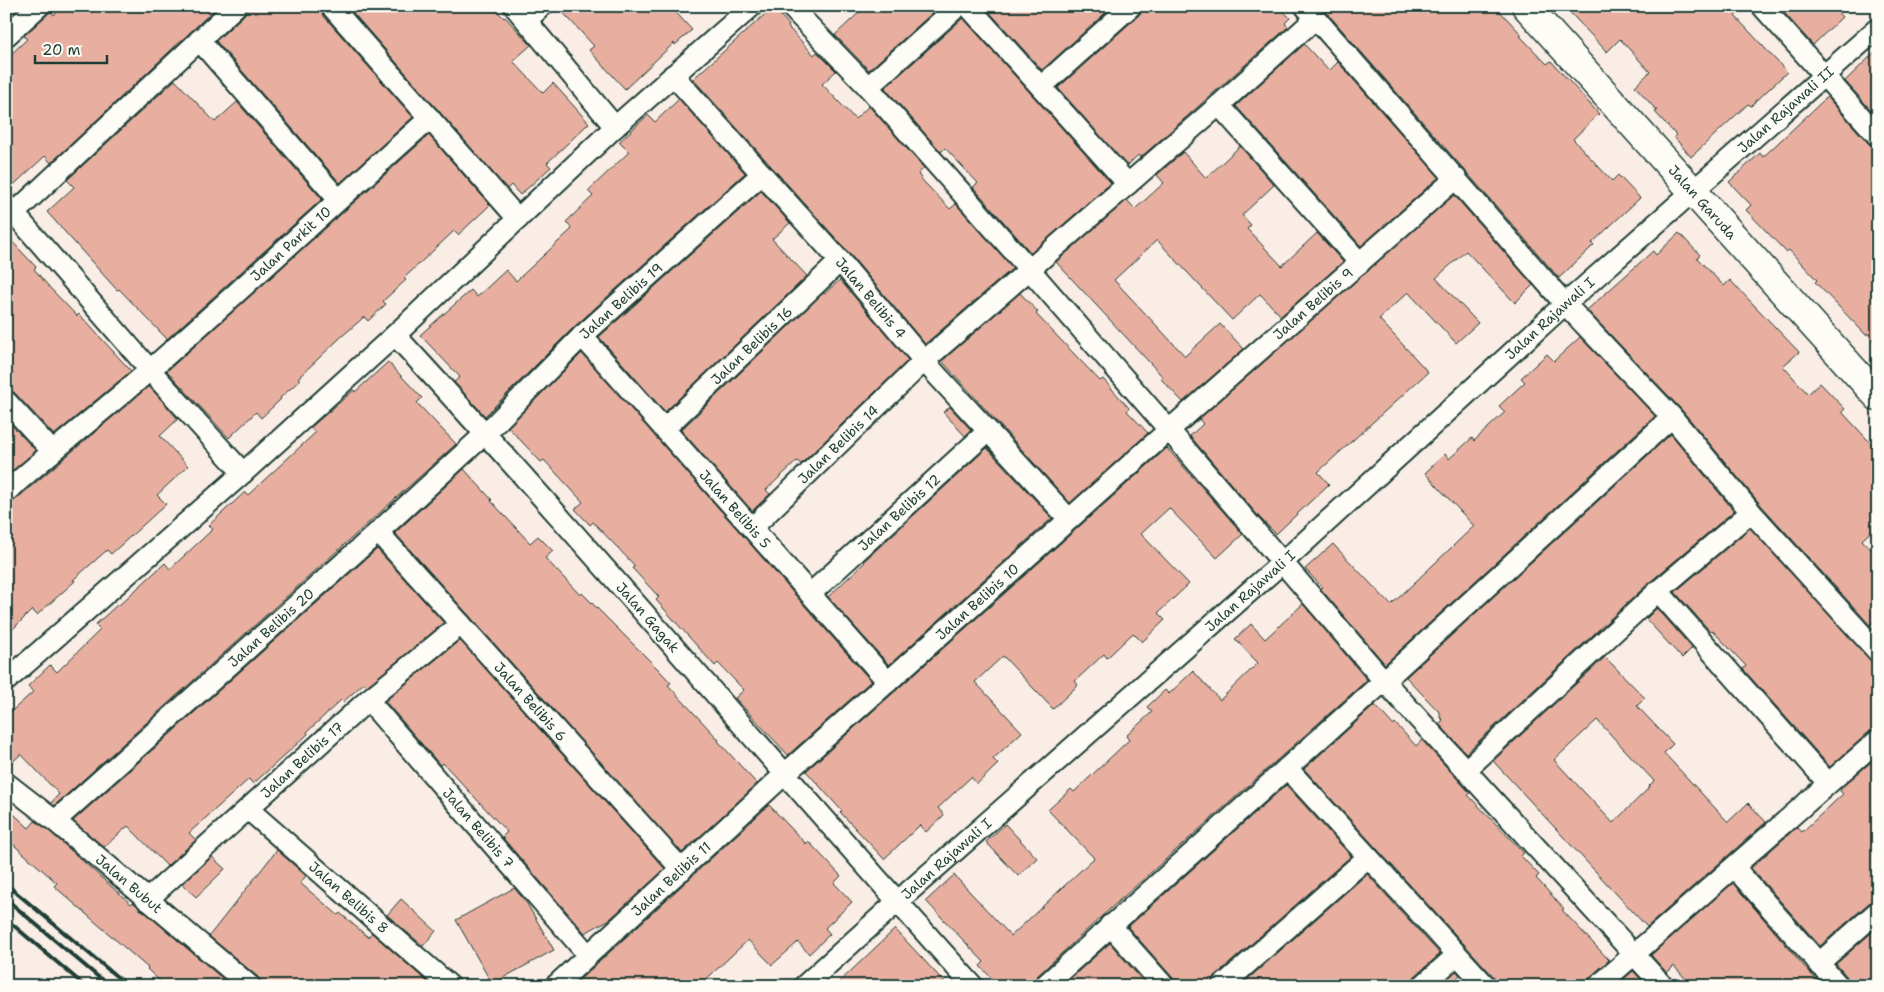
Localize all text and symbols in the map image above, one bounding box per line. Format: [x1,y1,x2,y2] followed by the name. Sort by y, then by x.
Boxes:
[35,32,108,64] scale bar
[42,40,81,60] text: 20 m
[1734,62,1838,157] street label: Jalan Rajawali II
[1664,161,1741,243] street label: Jalan Garuda
[247,202,335,285] street label: Jalan Parkit 10
[832,254,910,342] street label: Jalan Belibis 4
[576,259,666,343] street label: Jalan Belibis 19
[1269,264,1357,343] street label: Jalan Belibis 9
[1501,273,1598,363] street label: Jalan Rajawali I
[707,302,796,389] street label: Jalan Belibis 16
[794,401,882,488] street label: Jalan Belibis 14
[695,466,775,552] street label: Jalan Belibis 5
[854,470,944,555] street label: Jalan Belibis 12
[1201,546,1299,635] street label: Jalan Rajawali I
[932,560,1023,644] street label: Jalan Belibis 10
[612,578,684,656] street label: Jalan Gagak
[224,584,318,671] street label: Jalan Belibis 20
[490,658,571,745] street label: Jalan Belibis 6
[257,718,347,802] street label: Jalan Belibis 17
[439,784,518,872] street label: Jalan Belibis 7
[897,814,995,903] street label: Jalan Rajawali I
[628,838,715,920] street label: Jalan Belibis 11
[92,850,166,917] street label: Jalan Bubut
[305,857,392,937] street label: Jalan Belibis 8

